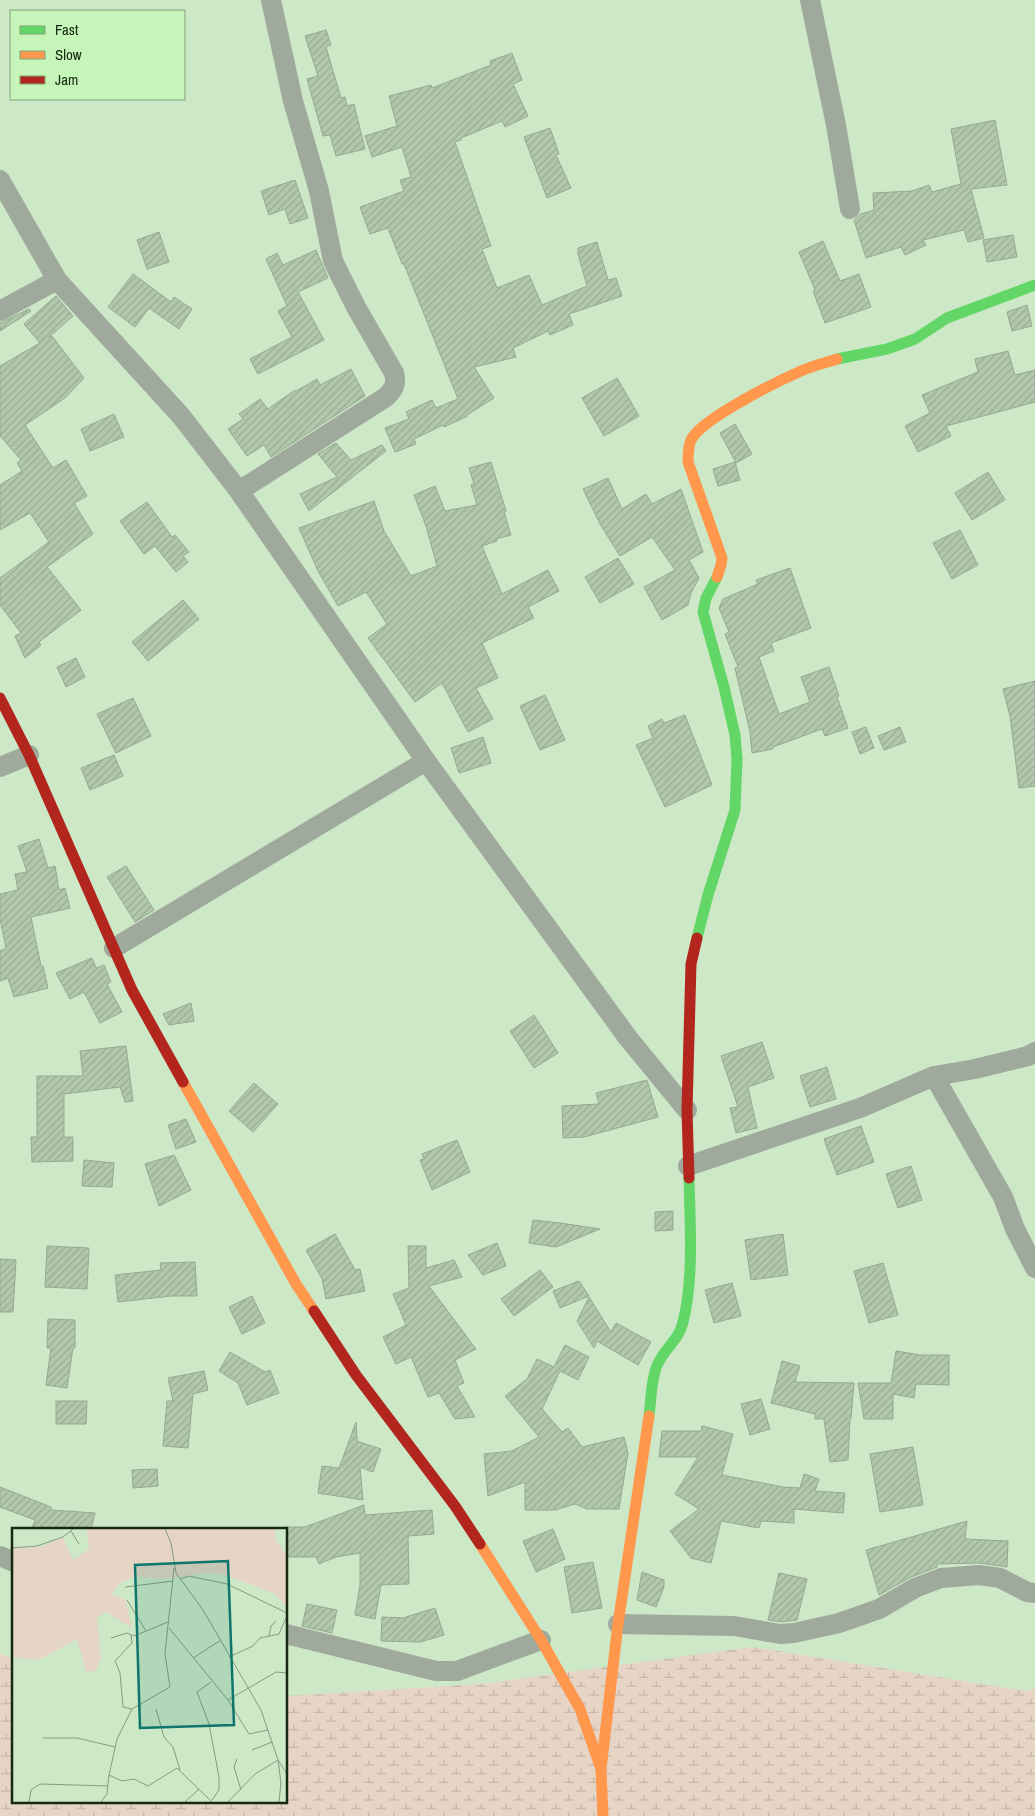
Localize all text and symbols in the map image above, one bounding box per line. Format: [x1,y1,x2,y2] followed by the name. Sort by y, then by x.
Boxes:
[10,10,185,100] legend
[55,19,79,40] text: Fast
[55,44,82,65] text: Slow
[55,69,78,90] text: Jam
[12,1528,288,1804] inset map

